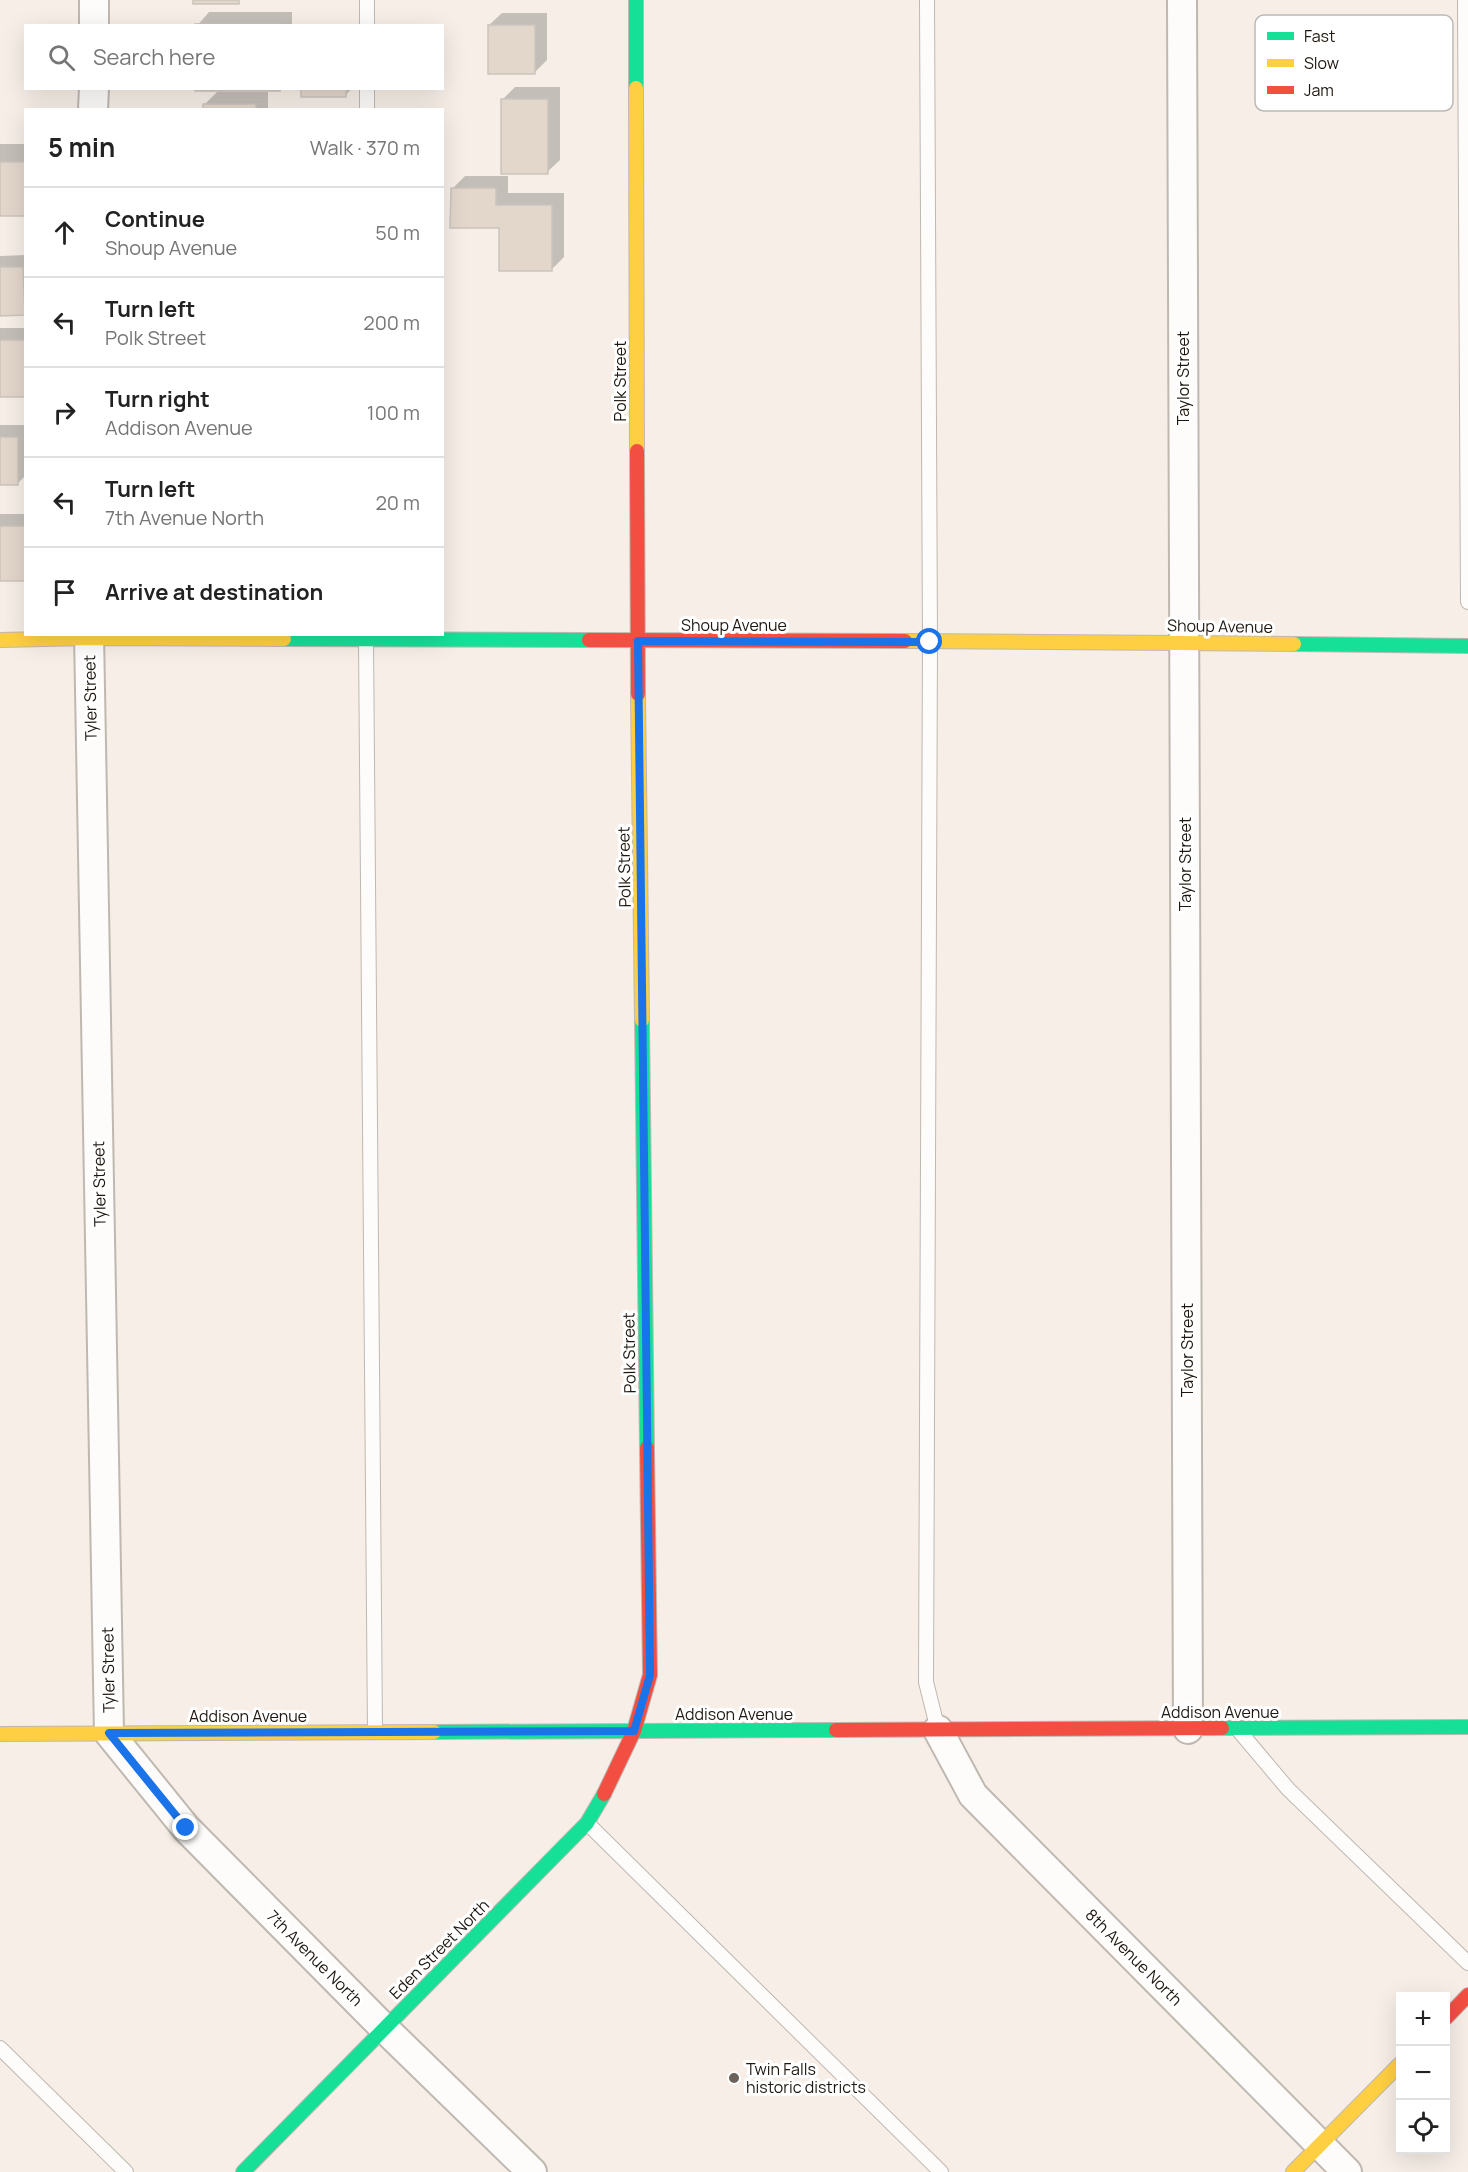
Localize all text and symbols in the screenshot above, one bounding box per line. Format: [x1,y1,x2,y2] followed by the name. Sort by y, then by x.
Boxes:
[1255,15,1453,111] legend
[24,24,444,90] search box
[1304,25,1335,47] text: Fast
[45,41,78,74] icon: search
[93,42,215,72] text: Search here
[1304,52,1339,74] text: Slow
[1304,79,1334,101] text: Jam
[48,129,115,165] text: 5 min
[310,134,420,161] text: Walk · 370 m
[105,204,205,234] text: Continue
[48,216,81,249] icon: ahead
[375,219,420,246] text: 50 m
[105,234,237,261] text: Shoup Avenue
[105,294,195,324] text: Turn left
[48,306,81,339] icon: left
[363,309,420,336] text: 200 m
[105,324,206,351] text: Polk Street
[1172,331,1194,425] street label: Taylor Street
[609,341,631,421] street label: Polk Street
[105,384,210,414] text: Turn right
[48,396,81,429] icon: right
[367,399,420,426] text: 100 m
[105,414,253,441] text: Addison Avenue
[105,474,195,504] text: Turn left
[48,486,81,519] icon: left
[375,489,420,516] text: 20 m
[105,504,264,531] text: 7th Avenue North
[48,576,81,609] icon: arrive
[105,577,323,607] text: Arrive at destination
[681,614,787,636] street label: Shoup Avenue
[1167,614,1273,638] street label: Shoup Avenue
[916,628,942,654] route start
[78,655,102,741] street label: Tyler Street
[1174,817,1196,911] street label: Taylor Street
[612,826,636,908] street label: Polk Street
[87,1141,111,1227] street label: Tyler Street
[1176,1303,1198,1397] street label: Taylor Street
[617,1312,641,1394] street label: Polk Street
[96,1627,120,1713] street label: Tyler Street
[1161,1701,1279,1723] street label: Addison Avenue
[675,1703,793,1725] street label: Addison Avenue
[189,1705,307,1727] street label: Addison Avenue
[172,1814,198,1840] route end
[384,1894,494,2004] street label: Eden Street North
[1081,1904,1187,2010] street label: 8th Avenue North
[262,1905,368,2011] street label: 7th Avenue North
[1396,1992,1450,2154] map controls
[1396,1992,1450,2046] button: +
[1396,2046,1450,2100] button: −
[746,2058,866,2098] place label: Twin Falls historic districts
[727,2071,741,2085] marker: Twin Falls historic districts
[1396,2100,1450,2154] button: locate

